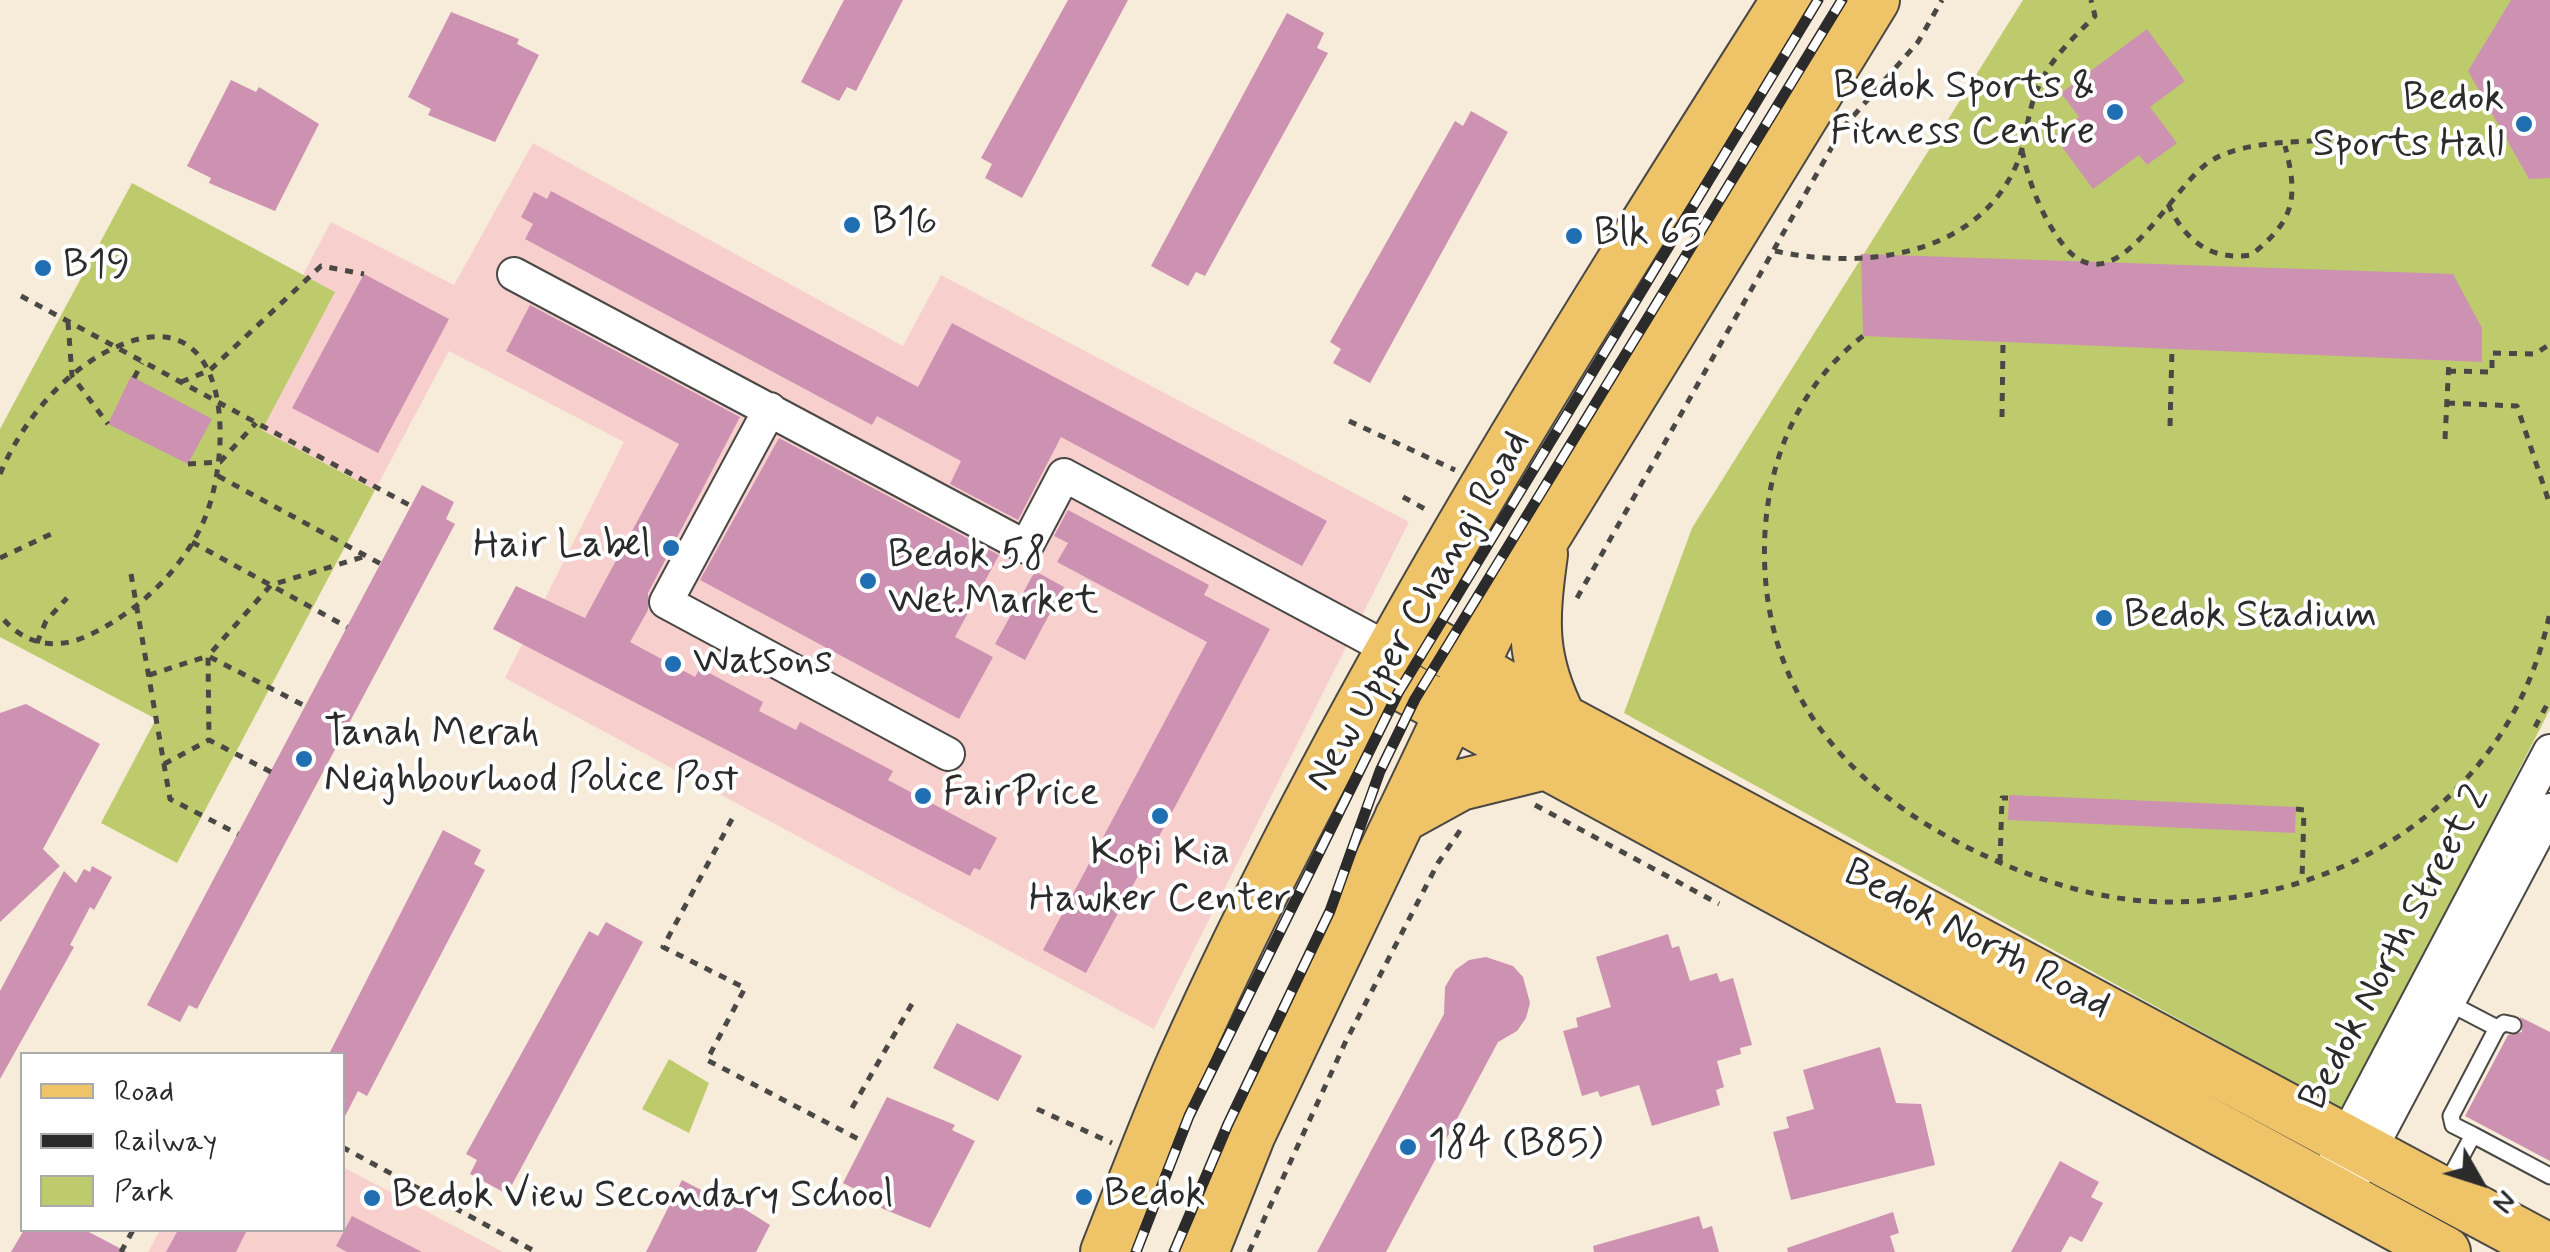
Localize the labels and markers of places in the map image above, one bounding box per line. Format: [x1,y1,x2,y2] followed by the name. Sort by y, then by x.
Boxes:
[1830,65,2095,159] place label: Bedok Sports & Fitness Centre
[2313,77,2504,171] place label: Bedok Sports Hall
[2104,101,2126,123] marker: Bedok Sports & Fitness Centre
[2513,113,2535,135] marker: Bedok Sports Hall
[872,201,937,249] place label: B16
[1594,212,1702,260] place label: Blk 65
[841,214,863,236] marker: B16
[1563,225,1585,247] marker: Blk 65
[63,244,130,292] place label: B19
[32,257,54,279] marker: B19
[473,524,651,572] place label: Hair Label
[888,534,1098,628] place label: Bedok 58 Wet.Market
[660,537,682,559] marker: Hair Label
[857,570,879,592] marker: Bedok 58 Wet.Market
[2124,594,2377,642] place label: Bedok Stadium
[2093,607,2115,629] marker: Bedok Stadium
[693,640,832,688] place label: Watsons
[662,653,684,675] marker: Watsons
[324,712,739,806] place label: Tanah Merah Neighbourhood Police Post
[293,748,315,770] marker: Tanah Merah Neighbourhood Police Post
[943,772,1099,820] place label: FairPrice
[912,785,934,807] marker: FairPrice
[1149,805,1171,827] marker: Kopi Kia Hawker Center
[1029,832,1291,926] place label: Kopi Kia Hawker Center
[1428,1123,1603,1171] place label: 184 (B85)
[1397,1136,1419,1158] marker: 184 (B85)
[1104,1173,1205,1221] place label: Bedok
[392,1174,894,1222] place label: Bedok View Secondary School
[1073,1186,1095,1208] marker: Bedok
[361,1187,383,1209] marker: Bedok View Secondary School

